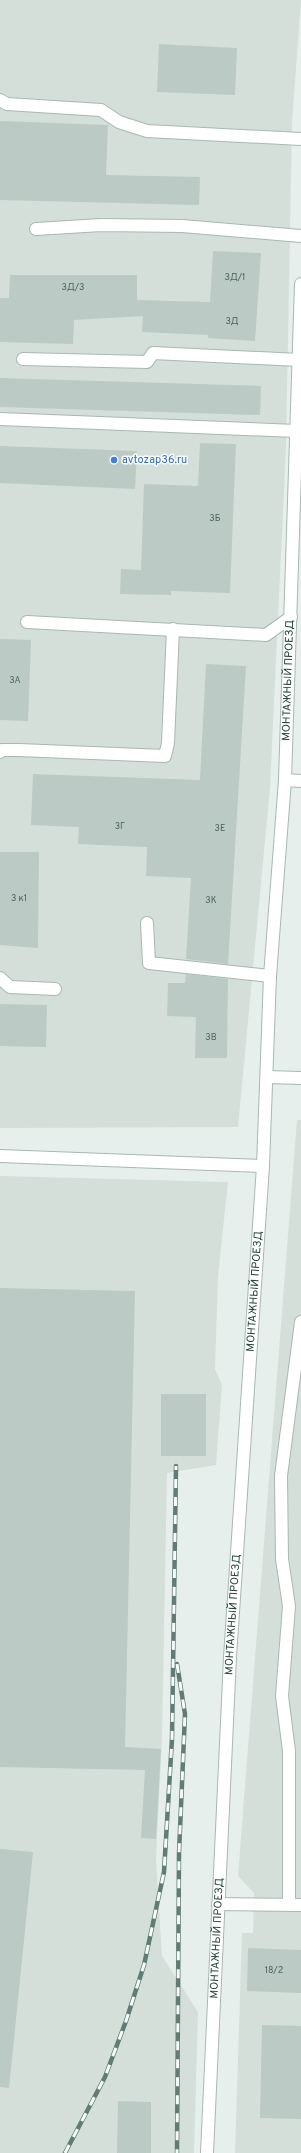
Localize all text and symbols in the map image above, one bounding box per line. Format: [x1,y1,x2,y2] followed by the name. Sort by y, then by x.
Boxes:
[225,272,245,283] house number: 3Д/1
[62,282,84,293] house number: 3Д/3
[225,316,239,327] house number: 3Д
[122,453,187,467] place label: avtozap36.ru
[109,455,119,465] marker: avtozap36.ru
[209,513,221,524] house number: 3Б
[279,620,297,741] street label: МОНТАЖНЫЙ ПРОЕЗД
[9,675,21,686] house number: 3А
[115,821,125,832] house number: 3Г
[215,823,225,834] house number: 3Е
[11,893,27,904] house number: 3 к1
[205,895,217,906] house number: 3К
[205,1032,217,1043] house number: 3В
[244,1231,266,1352] street label: МОНТАЖНЫЙ ПРОЕЗД
[222,1554,244,1675] street label: МОНТАЖНЫЙ ПРОЕЗД
[207,1877,227,1999] street label: МОНТАЖНЫЙ ПРОЕЗД
[265,1965,283,1976] house number: 18/2

